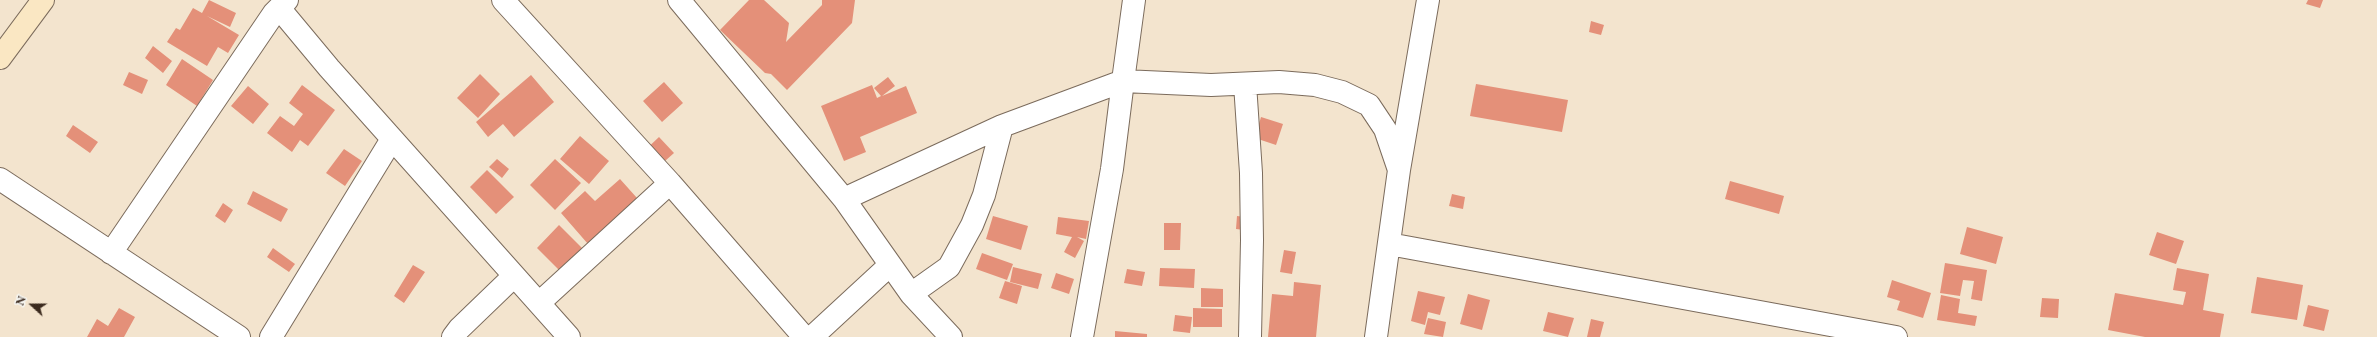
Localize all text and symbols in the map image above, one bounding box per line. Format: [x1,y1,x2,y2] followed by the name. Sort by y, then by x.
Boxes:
[12,285,52,325] north arrow
[13,294,29,307] text: N

